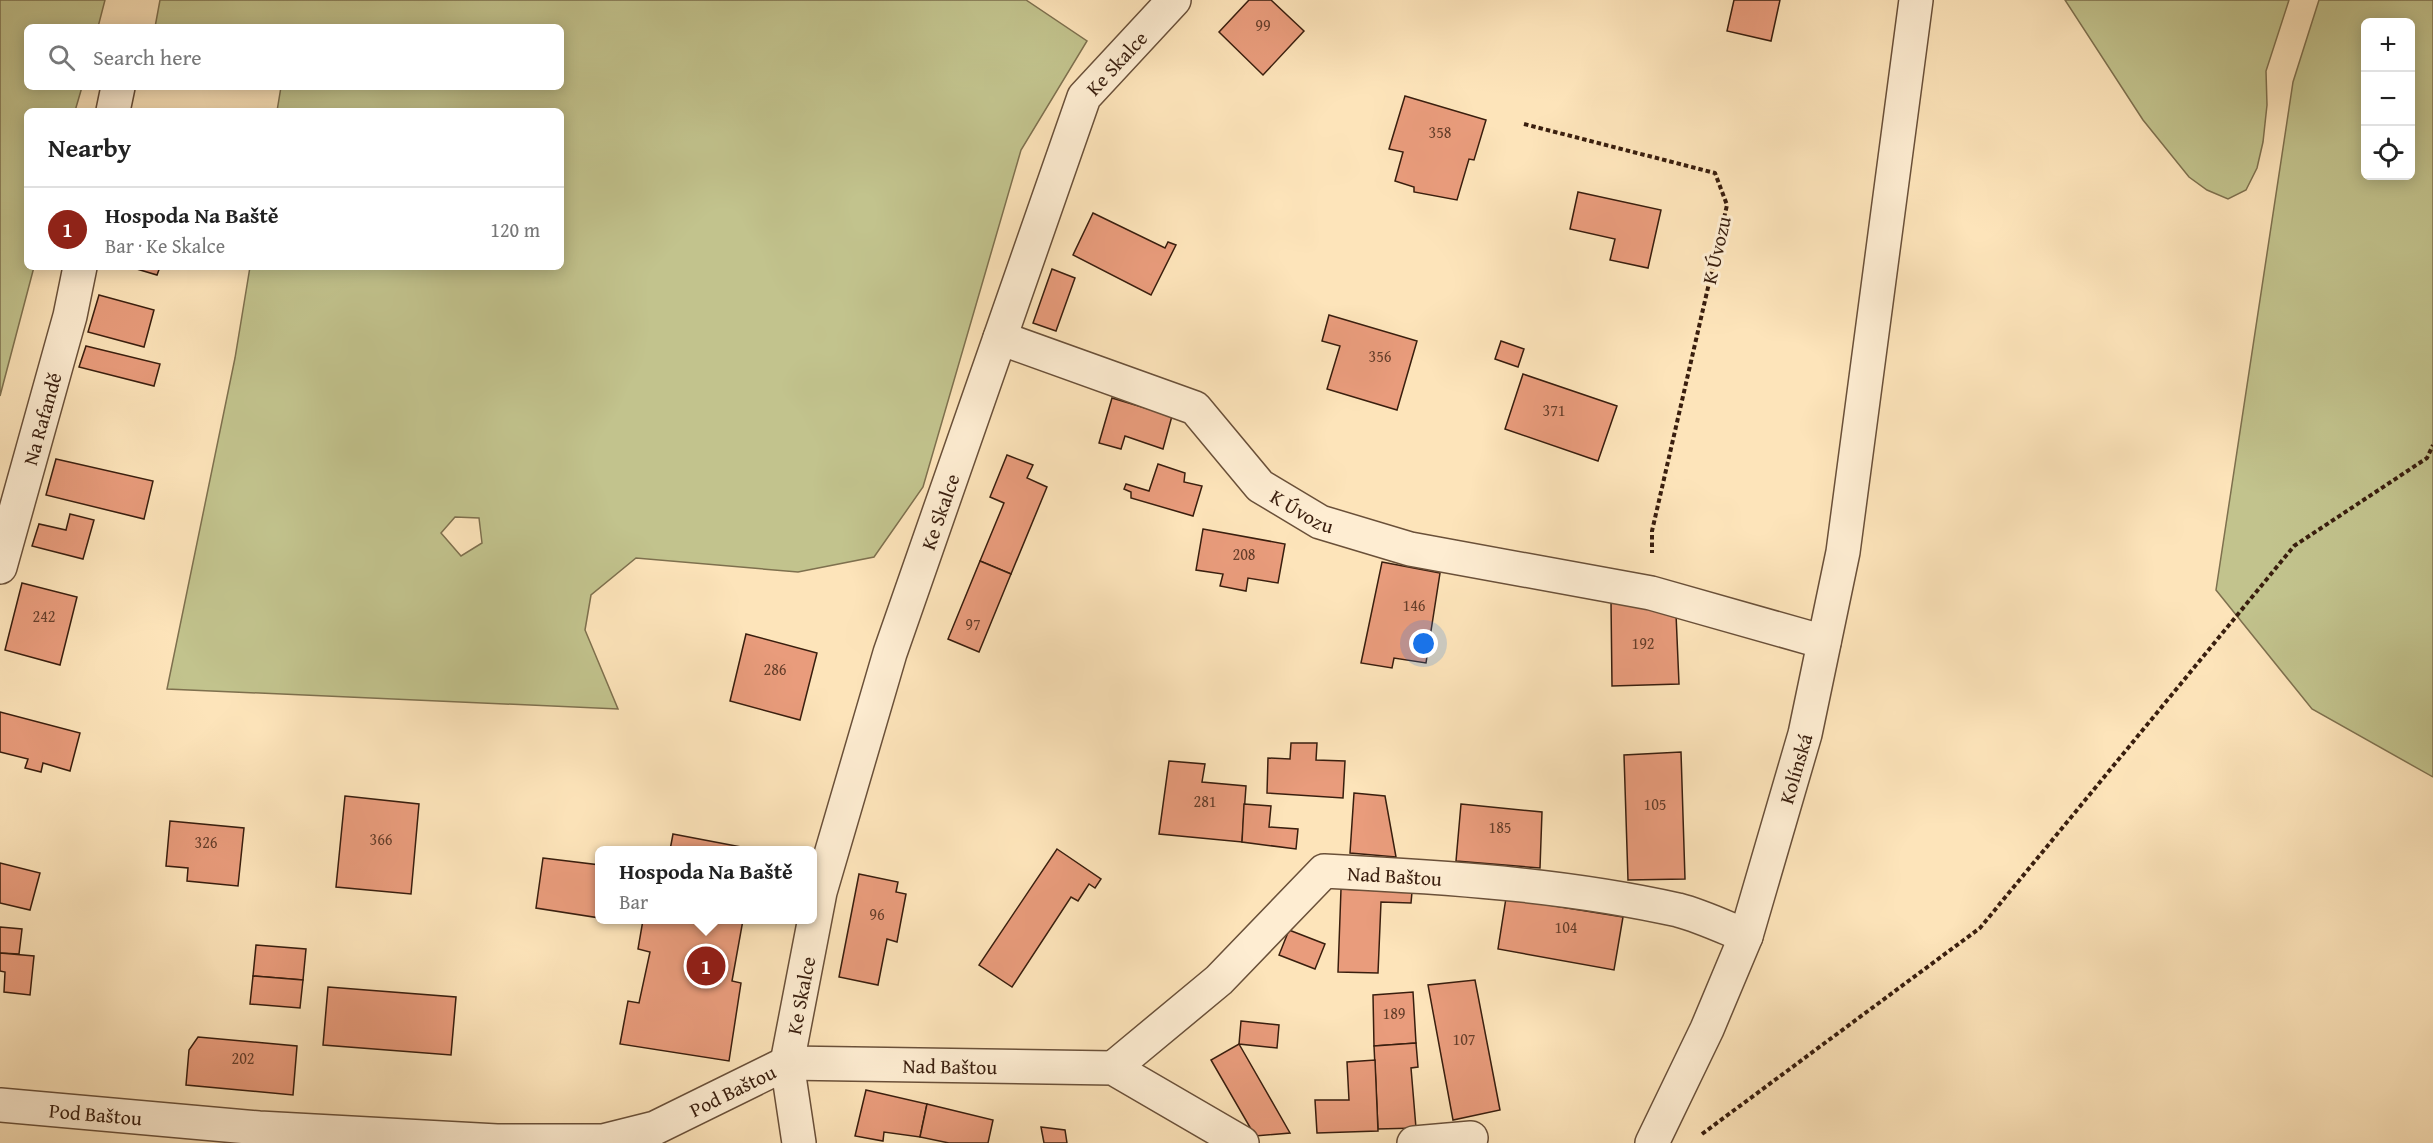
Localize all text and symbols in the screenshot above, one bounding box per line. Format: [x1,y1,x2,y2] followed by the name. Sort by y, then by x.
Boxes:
[1255,13,1271,37] house number: 99
[2361,18,2415,180] map controls
[2361,18,2415,72] button: +
[24,24,564,90] search box
[1079,24,1153,101] street label: Ke Skalce
[45,41,78,74] icon: search
[93,41,202,73] text: Search here
[2361,72,2415,126] button: −
[1428,120,1452,144] house number: 358
[2361,126,2415,180] button: locate
[48,128,131,167] text: Nearby
[105,199,279,231] text: Hospoda Na Baště
[1694,213,1738,287] street label: K Úvozu
[62,215,73,244] text: 1
[490,215,540,244] text: 120 m
[105,231,225,260] text: Bar · Ke Skalce
[1368,344,1392,368] house number: 356
[15,369,68,468] street label: Na Rafandě
[1542,398,1566,422] house number: 371
[913,469,966,553] street label: Ke Skalce
[1265,481,1337,540] street label: K Úvozu
[1232,542,1256,566] house number: 208
[1402,593,1426,617] house number: 146
[32,604,56,628] house number: 242
[965,612,981,636] house number: 97
[1409,629,1438,658] your location
[1631,631,1655,655] house number: 192
[763,657,787,681] house number: 286
[1771,729,1819,807] street label: Kolínská
[1193,789,1217,813] house number: 281
[1643,792,1667,816] house number: 105
[1488,815,1512,839] house number: 185
[369,827,393,851] house number: 366
[194,830,218,854] house number: 326
[595,846,817,924] popup
[619,855,793,887] text: Hospoda Na Baště
[1347,858,1443,892] street label: Nad Baštou
[619,887,648,916] text: Bar
[869,902,885,926] house number: 96
[1554,915,1578,939] house number: 104
[686,944,726,988] pin: 1
[778,954,822,1037] street label: Ke Skalce
[1382,1001,1406,1025] house number: 189
[1452,1027,1476,1051] house number: 107
[231,1046,255,1070] house number: 202
[902,1050,998,1081] street label: Nad Baštou
[684,1056,780,1124] street label: Pod Baštou
[48,1095,143,1132] street label: Pod Baštou

